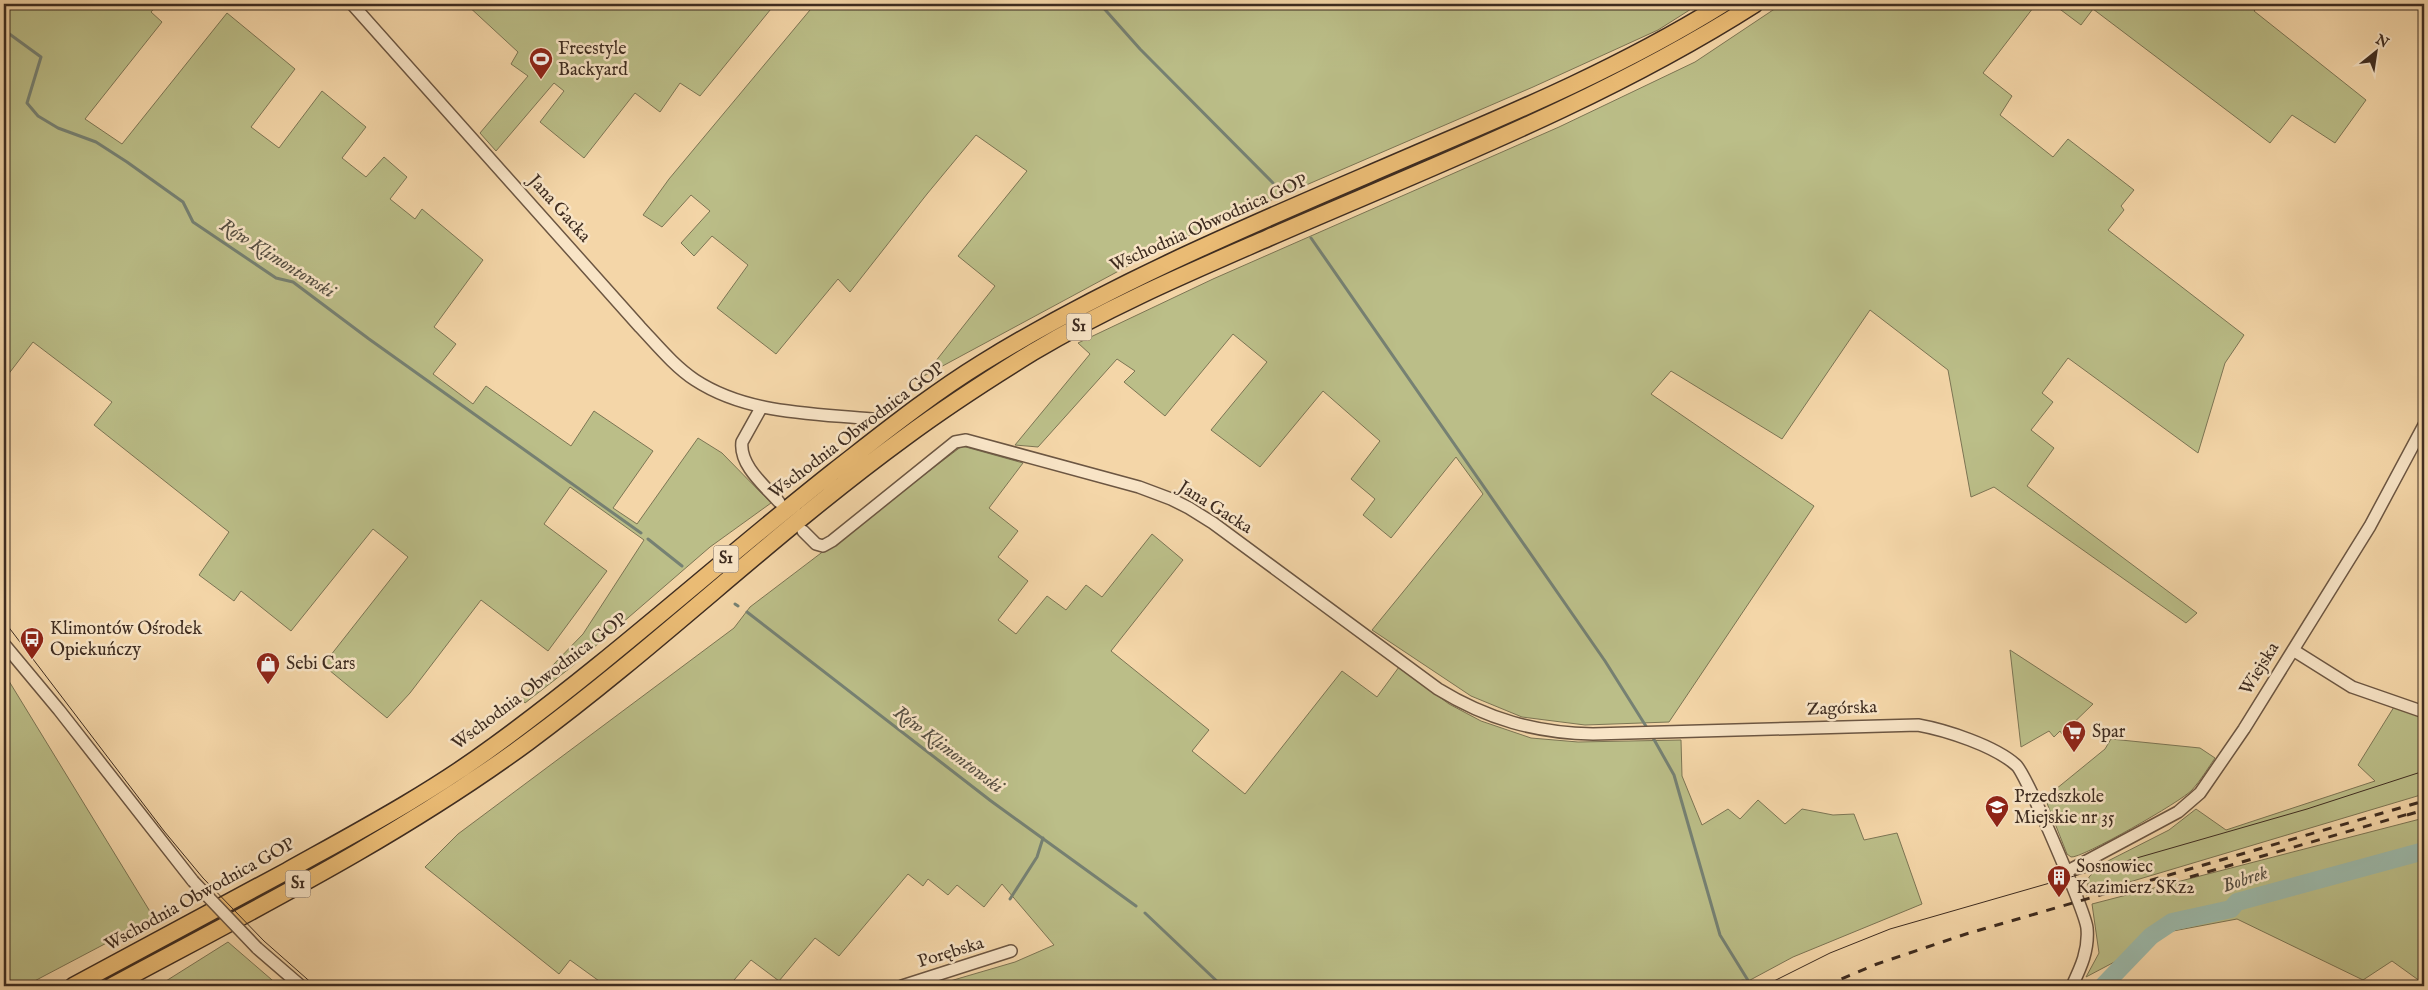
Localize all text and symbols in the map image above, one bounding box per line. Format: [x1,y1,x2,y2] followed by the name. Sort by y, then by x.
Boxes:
[2350,28,2400,78] north arrow
[2371,30,2392,52] text: N
[558,38,628,82] place label: Freestyle Backyard
[528,46,554,80] sports icon: Freestyle Backyard
[521,169,596,248] street label: Jana Gacka
[1107,170,1311,278] street label: Wschodnia Obwodnica GOP
[215,214,340,305] water label: Rów Klimontowski
[1066,314,1092,341] road number: S1
[765,357,949,505] street label: Wschodnia Obwodnica GOP
[1172,475,1257,540] street label: Jana Gacka
[714,546,738,572] road number: S1
[448,608,632,756] street label: Wschodnia Obwodnica GOP
[50,618,203,662] place label: Klimontów Ośrodek Opiekuńczy
[19,626,45,660] bus stop icon: Klimontów Ośrodek Opiekuńczy
[2235,638,2285,700] street label: Wiejska
[255,651,281,685] shop icon: Sebi Cars
[286,653,355,676] place label: Sebi Cars
[1807,696,1878,722] street label: Zagórska
[888,701,1009,800] water label: Rów Klimontowski
[2061,719,2087,753] supermarket icon: Spar
[2092,721,2126,744] place label: Spar
[2014,786,2115,830] place label: Przedszkole Miejskie nr 35
[1984,794,2010,828] school or university icon: Przedszkole Miejskie nr 35
[101,833,299,957] street label: Wschodnia Obwodnica GOP
[2076,856,2195,900] place label: Sosnowiec Kazimierz SKz2
[2219,861,2271,899] water label: Bobrek
[2046,864,2072,898] building icon: Sosnowiec Kazimierz SKz2
[286,871,310,898] road number: S1
[915,932,987,974] street label: Porębska

